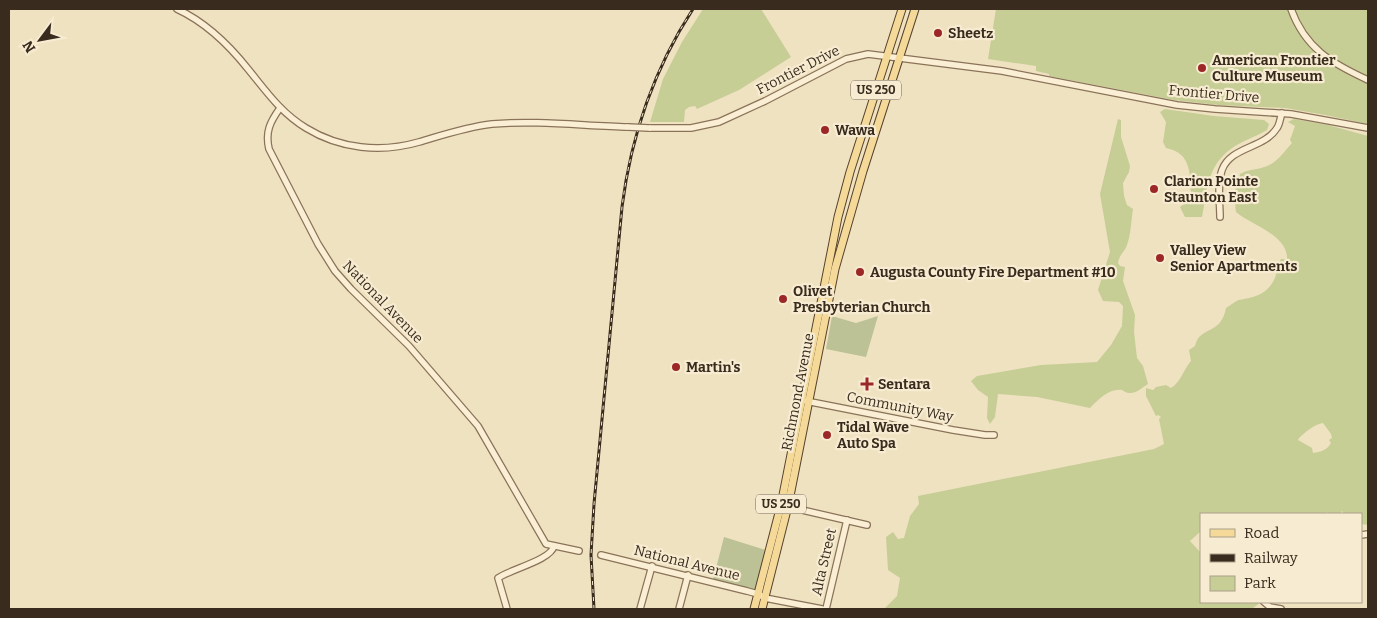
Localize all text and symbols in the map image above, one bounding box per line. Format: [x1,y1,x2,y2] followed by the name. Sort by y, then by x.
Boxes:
[15,15,65,65] north arrow
[948,25,993,42] place label: Sheetz
[932,27,944,39] marker: Sheetz
[19,37,39,56] text: N
[754,42,842,98] street label: Frontier Drive
[1212,52,1336,85] place label: American Frontier Culture Museum
[1196,62,1208,74] marker: American Frontier Culture Museum
[851,80,901,100] road number: US 250
[1168,82,1260,106] street label: Frontier Drive
[835,122,875,139] place label: Wawa
[819,124,831,136] marker: Wawa
[1164,173,1258,206] place label: Clarion Pointe Staunton East
[1148,183,1160,195] marker: Clarion Pointe Staunton East
[1170,242,1297,275] place label: Valley View Senior Apartments
[1154,252,1166,264] marker: Valley View Senior Apartments
[339,257,427,347] street label: National Avenue
[870,264,1116,281] place label: Augusta County Fire Department #10
[854,266,866,278] marker: Augusta County Fire Department #10
[793,283,930,316] place label: Olivet Presbyterian Church
[777,293,789,305] marker: Olivet Presbyterian Church
[778,332,818,452] street label: Richmond Avenue
[686,359,741,376] place label: Martin's
[670,361,682,373] marker: Martin's
[878,376,930,393] place label: Sentara
[860,377,874,391] marker: Sentara
[845,388,955,426] street label: Community Way
[837,419,909,452] place label: Tidal Wave Auto Spa
[821,429,833,441] marker: Tidal Wave Auto Spa
[756,494,806,514] road number: US 250
[1200,513,1362,603] legend
[1244,524,1279,542] text: Road
[808,527,840,597] street label: Alta Street
[632,542,742,584] street label: National Avenue
[1244,549,1298,567] text: Railway
[1244,574,1276,592] text: Park

